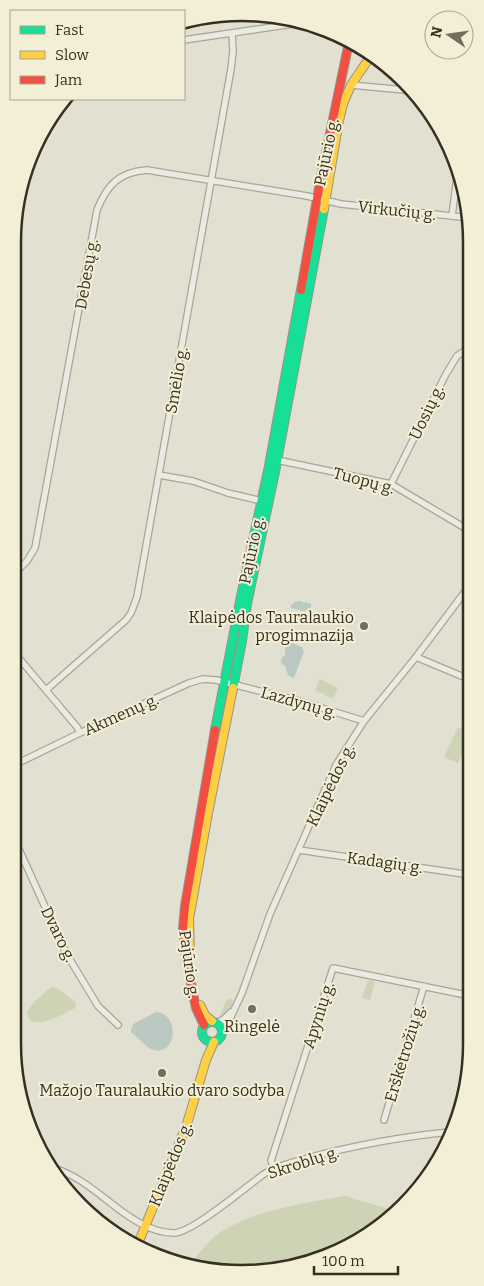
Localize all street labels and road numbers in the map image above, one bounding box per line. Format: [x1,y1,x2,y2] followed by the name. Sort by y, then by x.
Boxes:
[310,117,343,188] street label: Pajūrio g.
[357,197,437,224] street label: Virkučių g.
[71,237,102,311] street label: Debesų g.
[161,345,192,415] street label: Smėlio g.
[405,382,448,443] street label: Uosių g.
[331,463,397,498] street label: Tuopų g.
[235,515,268,586] street label: Pajūrio g.
[259,683,339,722] street label: Lazdynų g.
[81,690,161,739] street label: Akmenų g.
[302,741,359,830] street label: Klaipėdos g.
[346,848,424,877] street label: Kadagių g.
[37,903,80,965] street label: Dvaro g.
[175,929,204,999] street label: Pajūrio g.
[299,979,338,1051] street label: Apynių g.
[381,1002,428,1104] street label: Erškėtrožių g.
[145,1119,196,1209] street label: Klaipėdos g.
[265,1142,341,1183] street label: Skroblų g.

